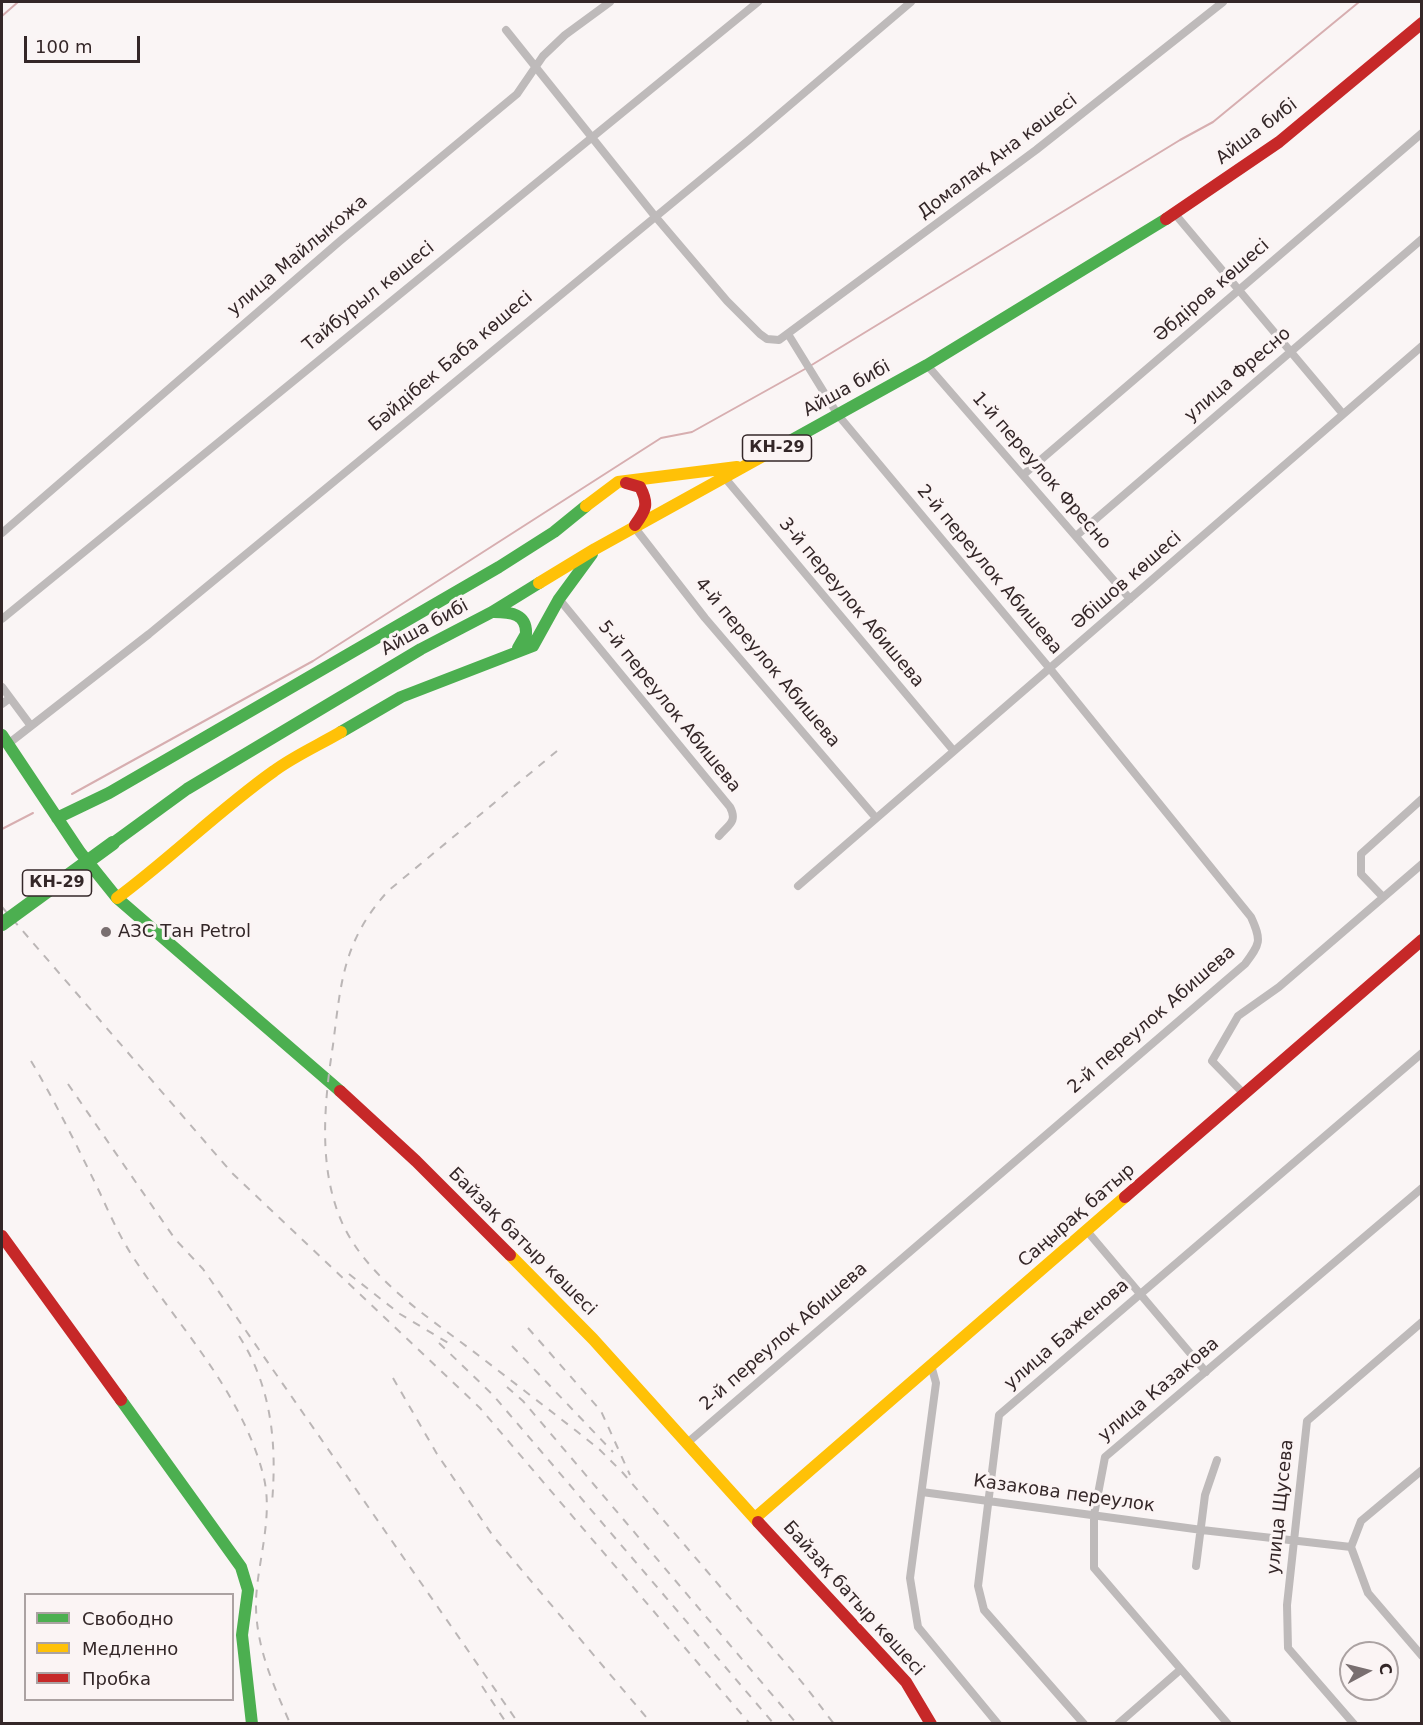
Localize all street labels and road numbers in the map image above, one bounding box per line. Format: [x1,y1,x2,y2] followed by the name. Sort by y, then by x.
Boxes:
[914,90,1082,224] street label: Домалақ Ана көшесі
[1212,94,1302,170] street label: Айша бибі
[224,191,372,321] street label: улица Майлыкожа
[1150,235,1274,347] street label: Әбдіров көшесі
[299,237,439,357] street label: Тайбурыл көшесі
[365,287,537,437] street label: Бәйдібек Баба көшесі
[1181,323,1295,427] street label: улица Фресно
[800,356,894,422] street label: Айша бибі
[967,388,1115,554] street label: 1-й переулок Фресно
[742,435,812,461] road number: КН-29
[912,481,1066,659] street label: 2-й переулок Абишева
[774,514,928,692] street label: 3-й переулок Абишева
[1068,527,1186,635] street label: Әбішов көшесі
[690,574,844,752] street label: 4-й переулок Абишева
[378,595,472,661] street label: Айша бибі
[593,617,745,797] street label: 5-й переулок Абишева
[22,870,92,896] road number: КН-29
[1064,941,1240,1099] street label: 2-й переулок Абишева
[1014,1160,1140,1272] street label: Саңырақ батыр
[443,1163,601,1321] street label: Байзақ батыр көшесі
[696,1258,872,1416] street label: 2-й переулок Абишева
[1000,1275,1134,1395] street label: улица Баженова
[1094,1333,1224,1447] street label: улица Казакова
[1263,1438,1299,1576] street label: улица Щусева
[972,1471,1156,1517] street label: Казакова переулок
[778,1517,928,1681] street label: Байзақ батыр көшесі

